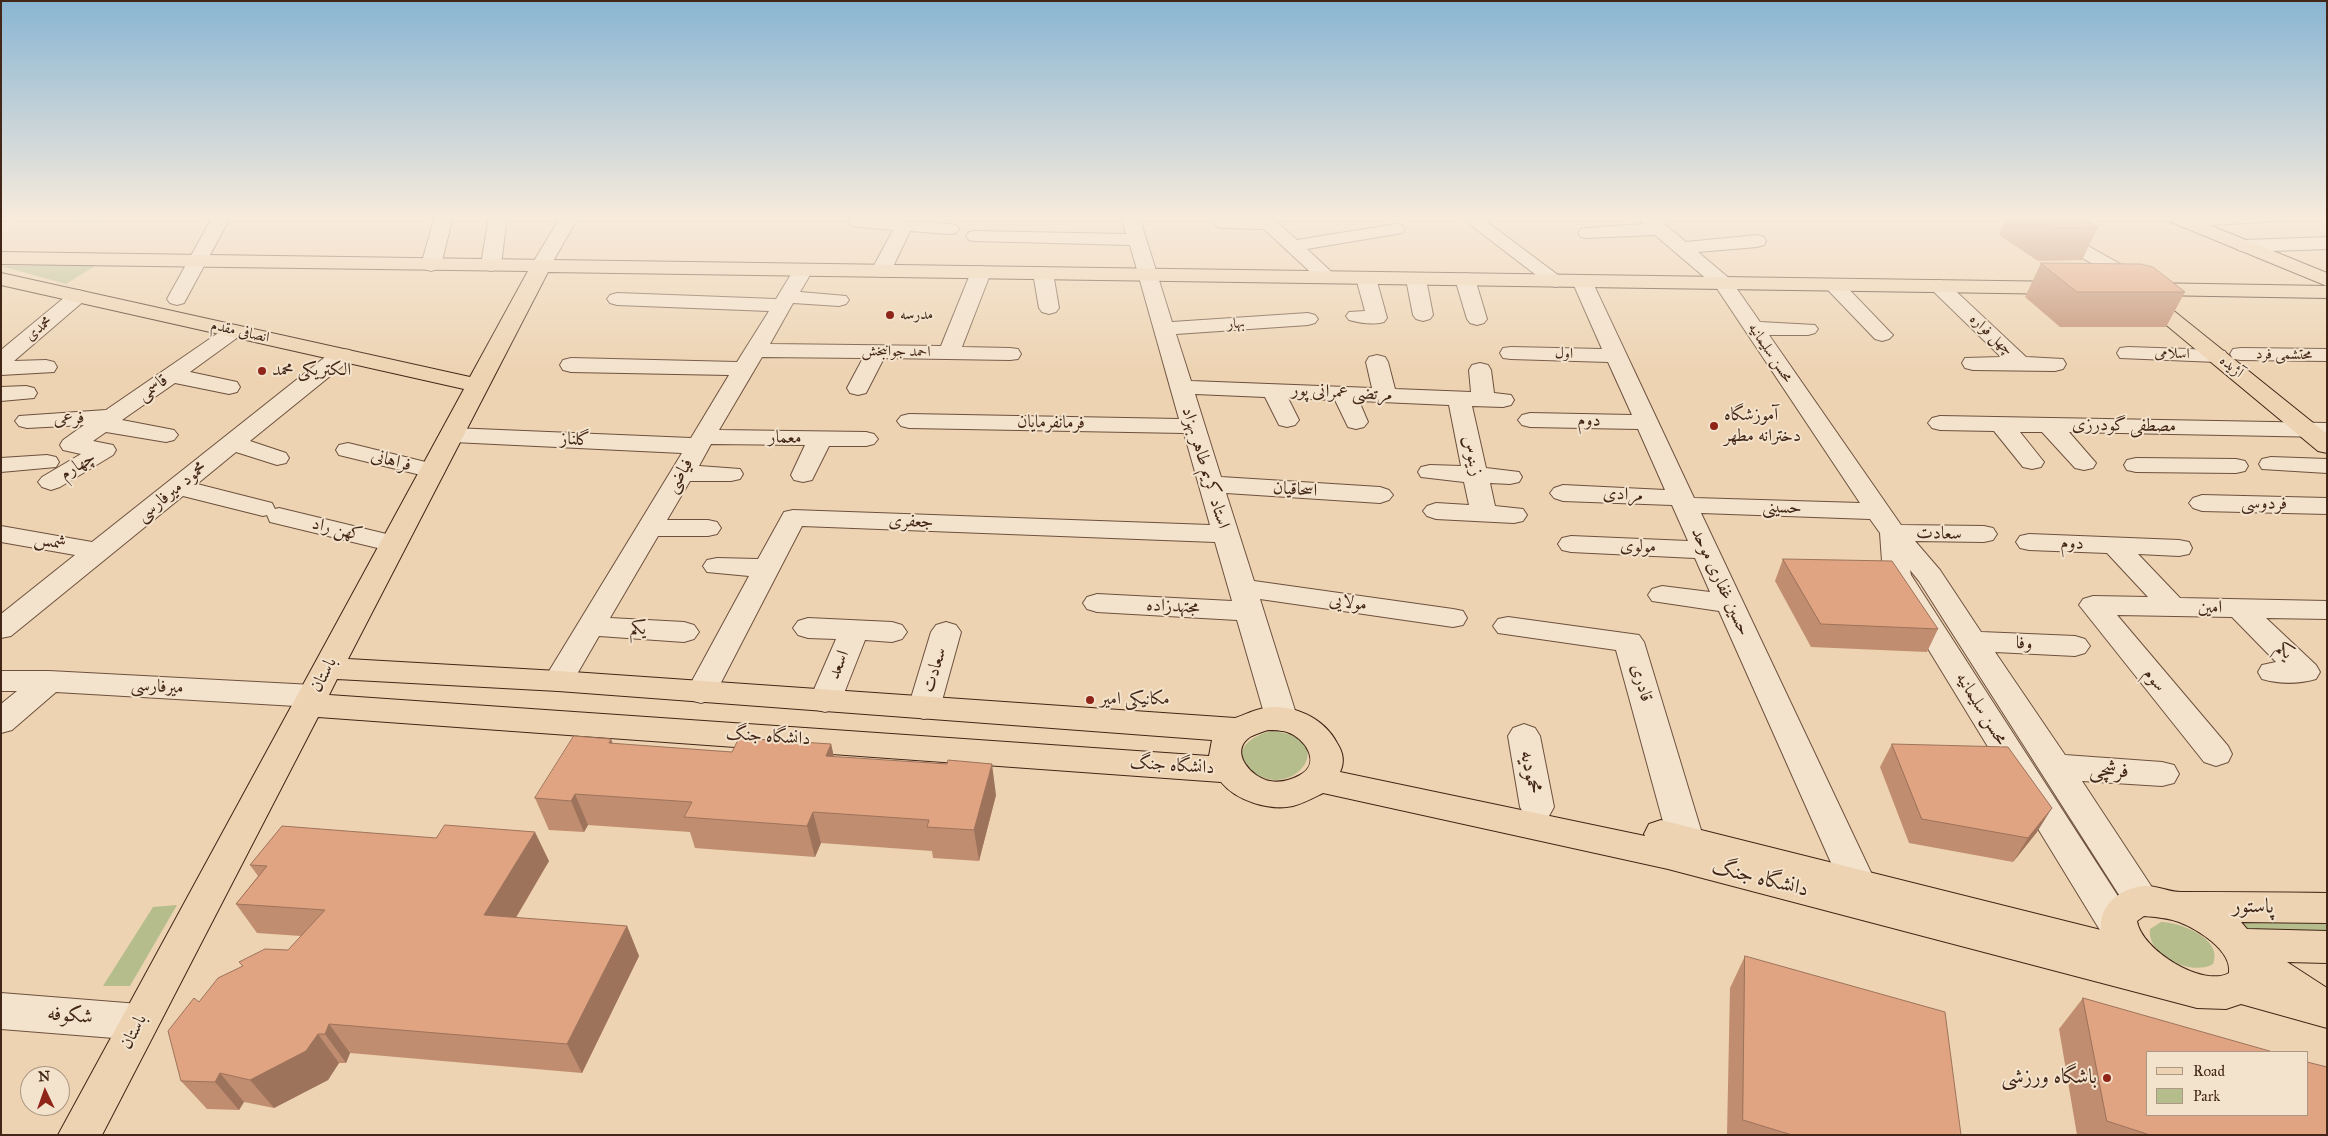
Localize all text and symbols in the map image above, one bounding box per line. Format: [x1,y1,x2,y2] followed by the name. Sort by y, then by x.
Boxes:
[900,306,933,324] place label: مدرسه
[884,309,896,321] marker: مدرسه
[1966,310,2016,360] street label: چهل فواره
[22,313,56,345] street label: محمدی
[1227,314,1245,334] street label: بهار
[209,317,271,347] street label: انصافی مقدم
[1744,320,1796,386] street label: محسن سلیمانیه
[861,342,931,362] street label: احمد جوانبخش
[2154,344,2190,364] street label: اسلامی
[1555,345,1573,363] street label: اول
[2256,346,2312,364] street label: محتشمی فرد
[2215,352,2247,382] street label: آژیده
[272,360,351,382] place label: الکتریکی محمد
[256,365,268,377] marker: الکتریکی محمد
[133,370,173,406] street label: قاسمی
[1291,380,1393,406] street label: مرتضی عمرانی پور
[1176,405,1234,531] street label: استاد کریم طاهر بهزاد
[1724,405,1801,448] place label: آموزشگاه دخترانه مطهر
[53,407,85,431] street label: فرعی
[1577,410,1601,432] street label: دوم
[1017,412,1085,434] street label: فرمانفرمایان
[2072,414,2176,438] street label: مصطفی گودرزی
[1708,420,1720,432] marker: آموزشگاه دخترانه مطهر
[768,427,802,449] street label: معمار
[560,428,590,452] street label: گلناز
[1457,434,1487,478] street label: زینوس
[368,445,414,477] street label: فراهانی
[56,447,100,485] street label: چهارم
[661,455,699,497] street label: فیاضی
[133,457,211,527] street label: محمود میرفارسی
[1272,478,1318,502] street label: اسحاقیان
[1602,483,1644,507] street label: مرادی
[2241,493,2287,515] street label: فردوسی
[1762,497,1802,519] street label: حسینی
[888,510,934,534] street label: جعفری
[309,513,365,547] street label: کهن راد
[1916,523,1962,545] street label: سعادت
[1686,525,1754,639] street label: حسین غفاری موحد
[32,529,68,555] street label: شمس
[2060,533,2084,555] street label: دوم
[1619,536,1657,558] street label: مولوی
[1328,590,1368,616] street label: مولایی
[1146,595,1200,619] street label: مجتهدزاده
[2198,597,2222,619] street label: امین
[629,618,647,640] street label: یکم
[2015,633,2033,655] street label: وفا
[2271,638,2297,664] street label: یکم
[918,645,952,695] street label: سعادت
[824,647,854,683] street label: اسعد
[306,654,342,696] street label: باستان
[1625,662,1657,704] street label: قادری
[2138,664,2170,696] street label: سوم
[1950,669,2012,749] street label: محسن سلیمانیه
[130,675,184,699] street label: میرفارسی
[1100,689,1170,711] place label: مکانیکی امیر
[1084,694,1096,706] marker: مکانیکی امیر
[725,723,811,751] street label: دانشگاه جنگ
[1513,748,1547,796] street label: محمودیه
[1129,752,1215,780] street label: دانشگاه جنگ
[2089,757,2129,785] street label: فرشچی
[1709,855,1811,903] street label: دانشگاه جنگ
[2232,894,2274,920] street label: پاستور
[46,1001,94,1031] street label: شکوفه
[116,1011,152,1053] street label: باستان
[2146,1051,2308,1116] legend
[2193,1062,2225,1080] text: Road
[2001,1065,2097,1091] place label: باشگاه ورزشی
[20,1066,70,1116] north arrow
[38,1068,51,1085] text: N
[2101,1072,2113,1084] marker: باشگاه ورزشی
[2193,1087,2220,1105] text: Park

